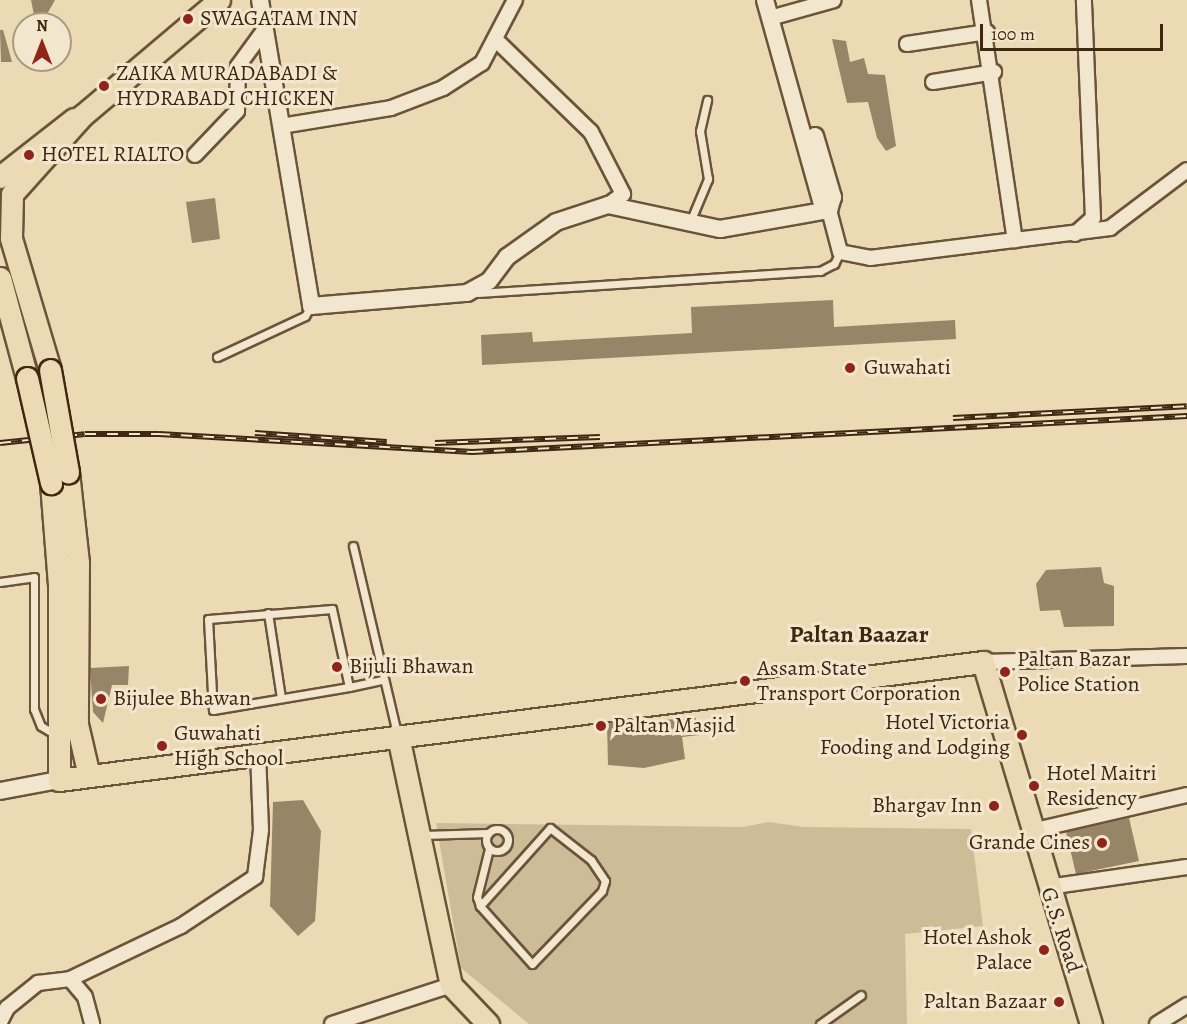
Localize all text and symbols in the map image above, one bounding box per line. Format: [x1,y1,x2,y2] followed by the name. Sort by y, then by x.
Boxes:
[200,6,358,32] place label: SWAGATAM INN
[12,12,72,72] north arrow
[181,12,195,26] marker: SWAGATAM INN
[983,12,1166,50] scale bar
[36,15,48,37] text: N
[991,22,1035,46] text: 100 m
[116,60,337,112] place label: ZAIKA MURADABADI & HYDRABADI CHICKEN
[97,79,111,93] marker: ZAIKA MURADABADI & HYDRABADI CHICKEN
[41,142,184,168] place label: HOTEL RIALTO
[22,148,36,162] marker: HOTEL RIALTO
[864,355,951,381] place label: Guwahati
[841,359,859,377] marker: Guwahati
[789,621,929,649] district label: Paltan Baazar
[1017,646,1140,698] place label: Paltan Bazar Police Station
[349,654,474,680] place label: Bijuli Bhawan
[757,655,961,706] place label: Assam State Transport Corporation
[330,660,344,674] marker: Bijuli Bhawan
[998,665,1012,679] marker: Paltan Bazar Police Station
[738,674,752,688] marker: Assam State Transport Corporation
[113,686,251,712] place label: Bijulee Bhawan
[94,692,108,706] marker: Bijulee Bhawan
[820,709,1010,760] place label: Hotel Victoria Fooding and Lodging
[613,713,735,739] place label: Paltan Masjid
[594,719,608,733] marker: Paltan Masjid
[174,720,283,772] place label: Guwahati High School
[1015,728,1029,742] marker: Hotel Victoria Fooding and Lodging
[155,739,169,753] marker: Guwahati High School
[1046,760,1157,812] place label: Hotel Maitri Residency
[1027,779,1041,793] marker: Hotel Maitri Residency
[872,793,982,819] place label: Bhargav Inn
[987,799,1001,813] marker: Bhargav Inn
[969,830,1090,856] place label: Grande Cines
[1095,836,1109,850] marker: Grande Cines
[1035,884,1087,976] street label: G.S. Road
[923,924,1032,975] place label: Hotel Ashok Palace
[1037,943,1051,957] marker: Hotel Ashok Palace
[923,989,1047,1015] place label: Paltan Bazaar
[1052,995,1066,1009] marker: Paltan Bazaar

